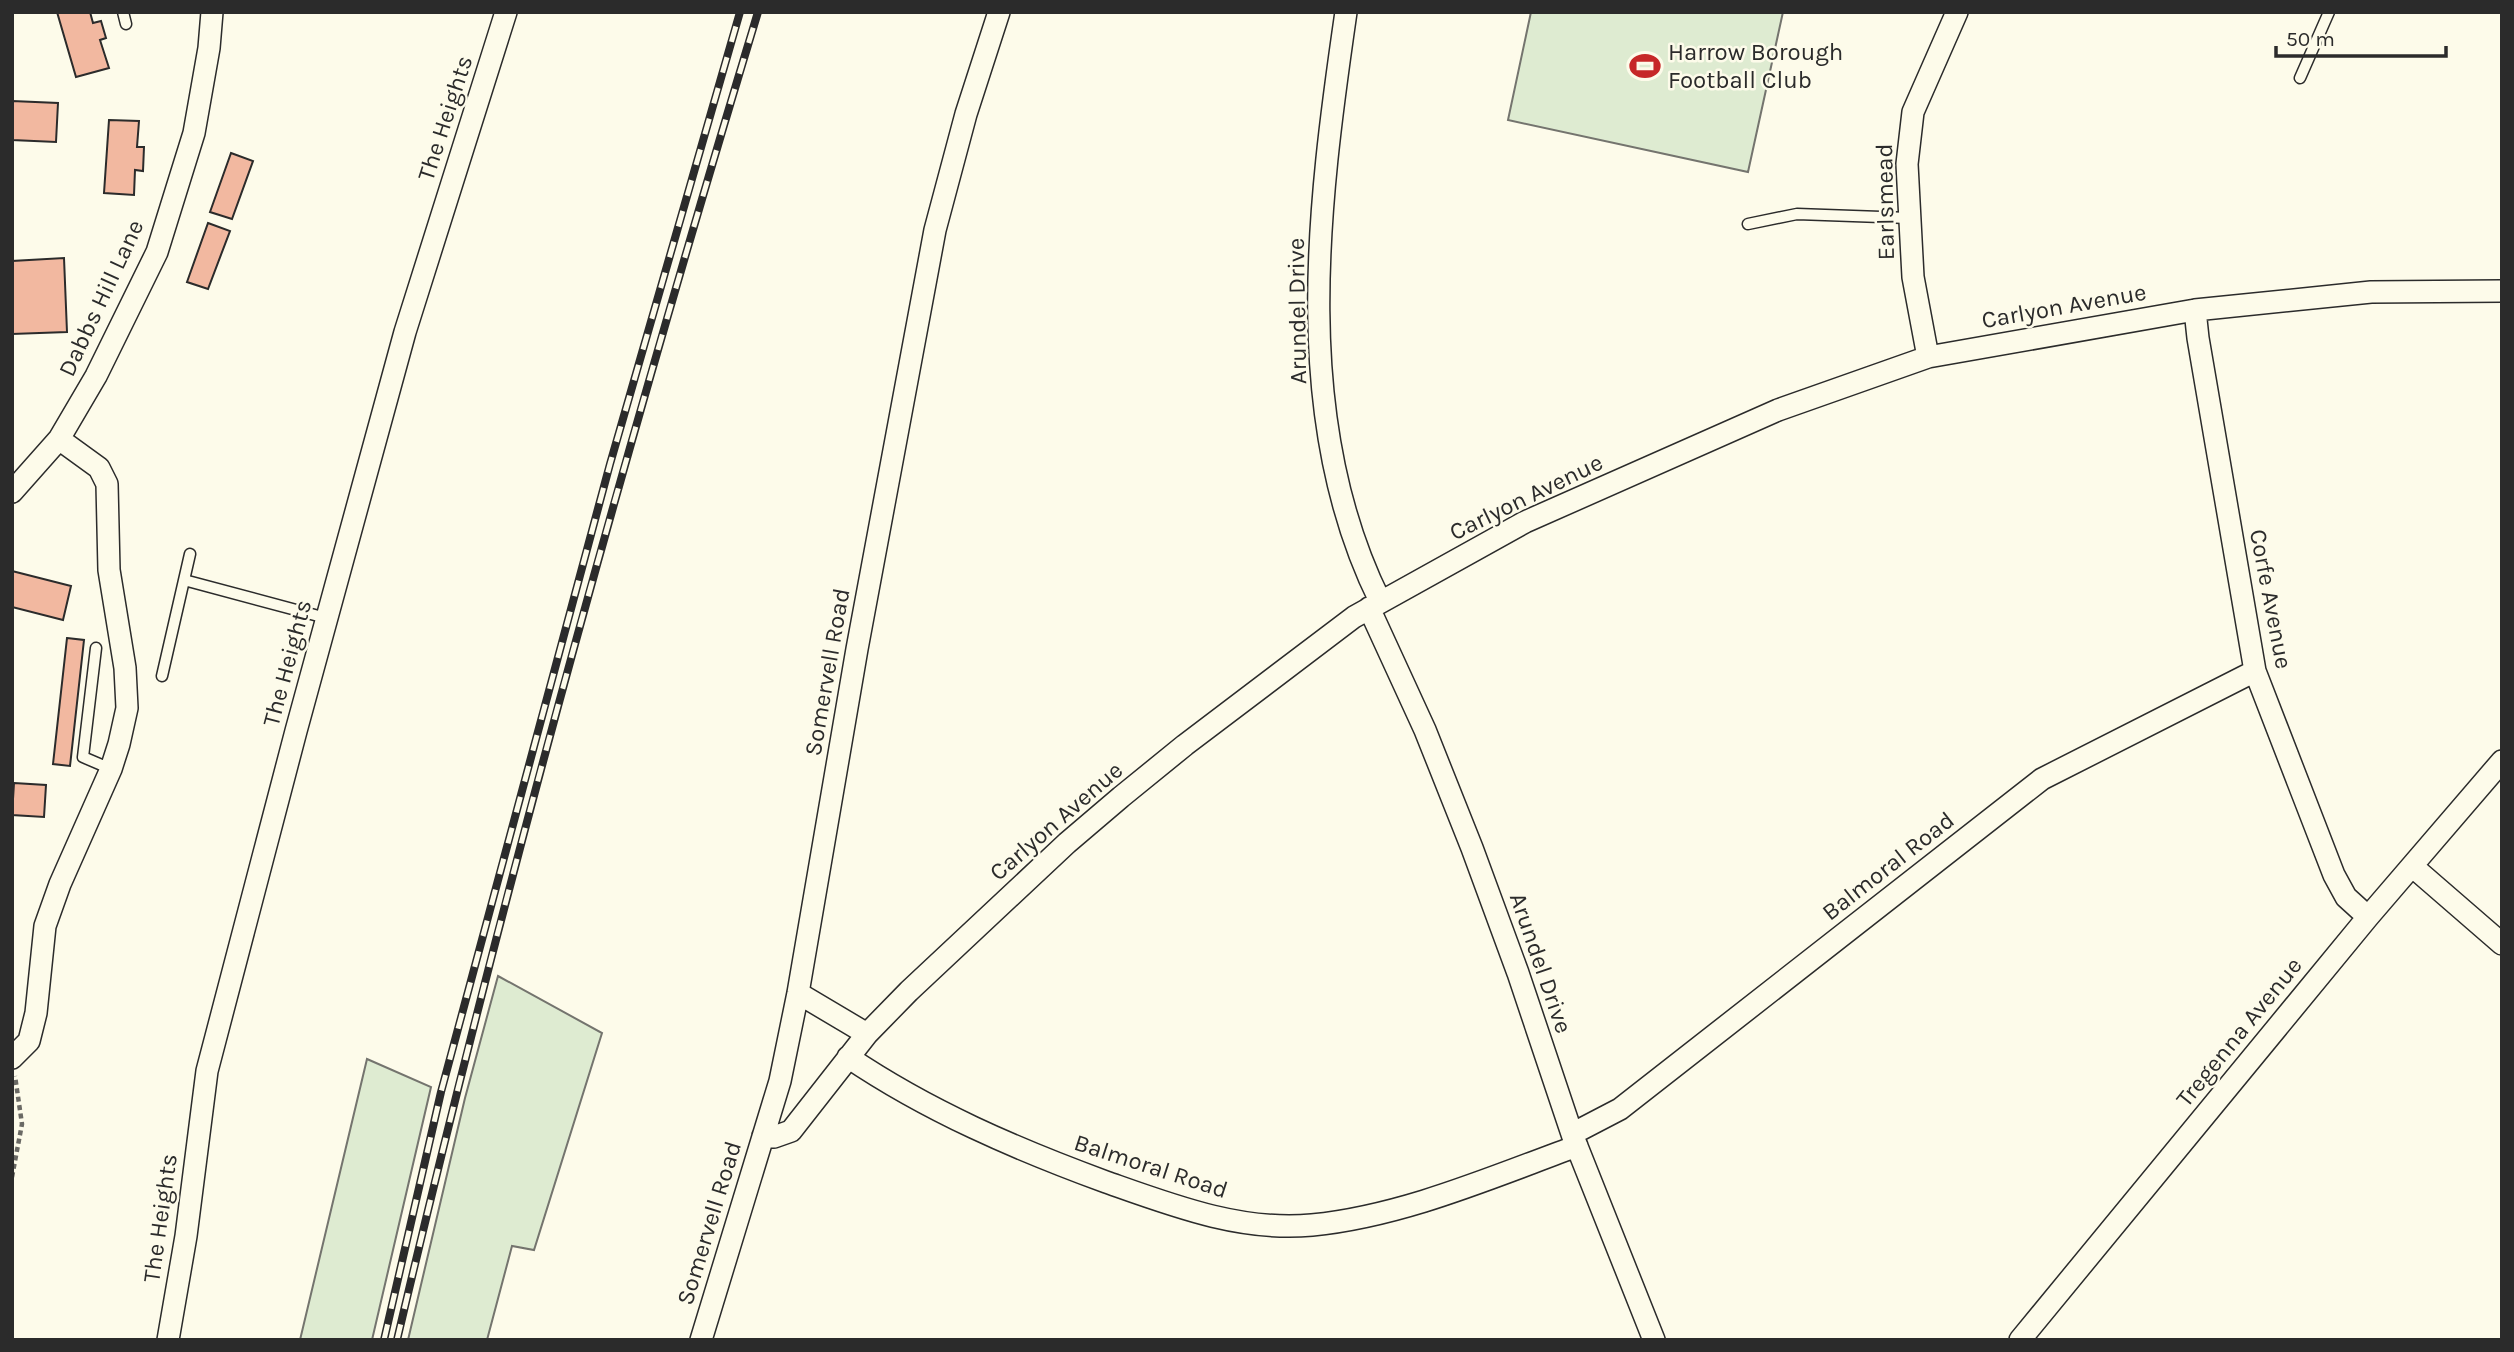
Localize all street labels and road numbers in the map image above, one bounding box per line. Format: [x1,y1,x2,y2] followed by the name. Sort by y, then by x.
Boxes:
[412,52,478,184] street label: The Heights
[1870,143,1900,261] street label: Earlsmead
[53,215,149,381] street label: Dabbs Hill Lane
[1282,238,1312,384] street label: Arundel Drive
[1979,278,2149,334] street label: Carlyon Avenue
[1445,448,1607,546] street label: Carlyon Avenue
[2244,527,2298,671] street label: Corfe Avenue
[798,586,856,758] street label: Somervell Road
[257,597,317,729] street label: The Heights
[984,756,1128,886] street label: Carlyon Avenue
[1816,806,1960,926] street label: Balmoral Road
[1504,889,1578,1037] street label: Arundel Drive
[2170,952,2308,1112] street label: Tregenna Avenue
[1071,1128,1231,1204] street label: Balmoral Road
[671,1138,747,1308] street label: Somervell Road
[137,1152,183,1284] street label: The Heights

